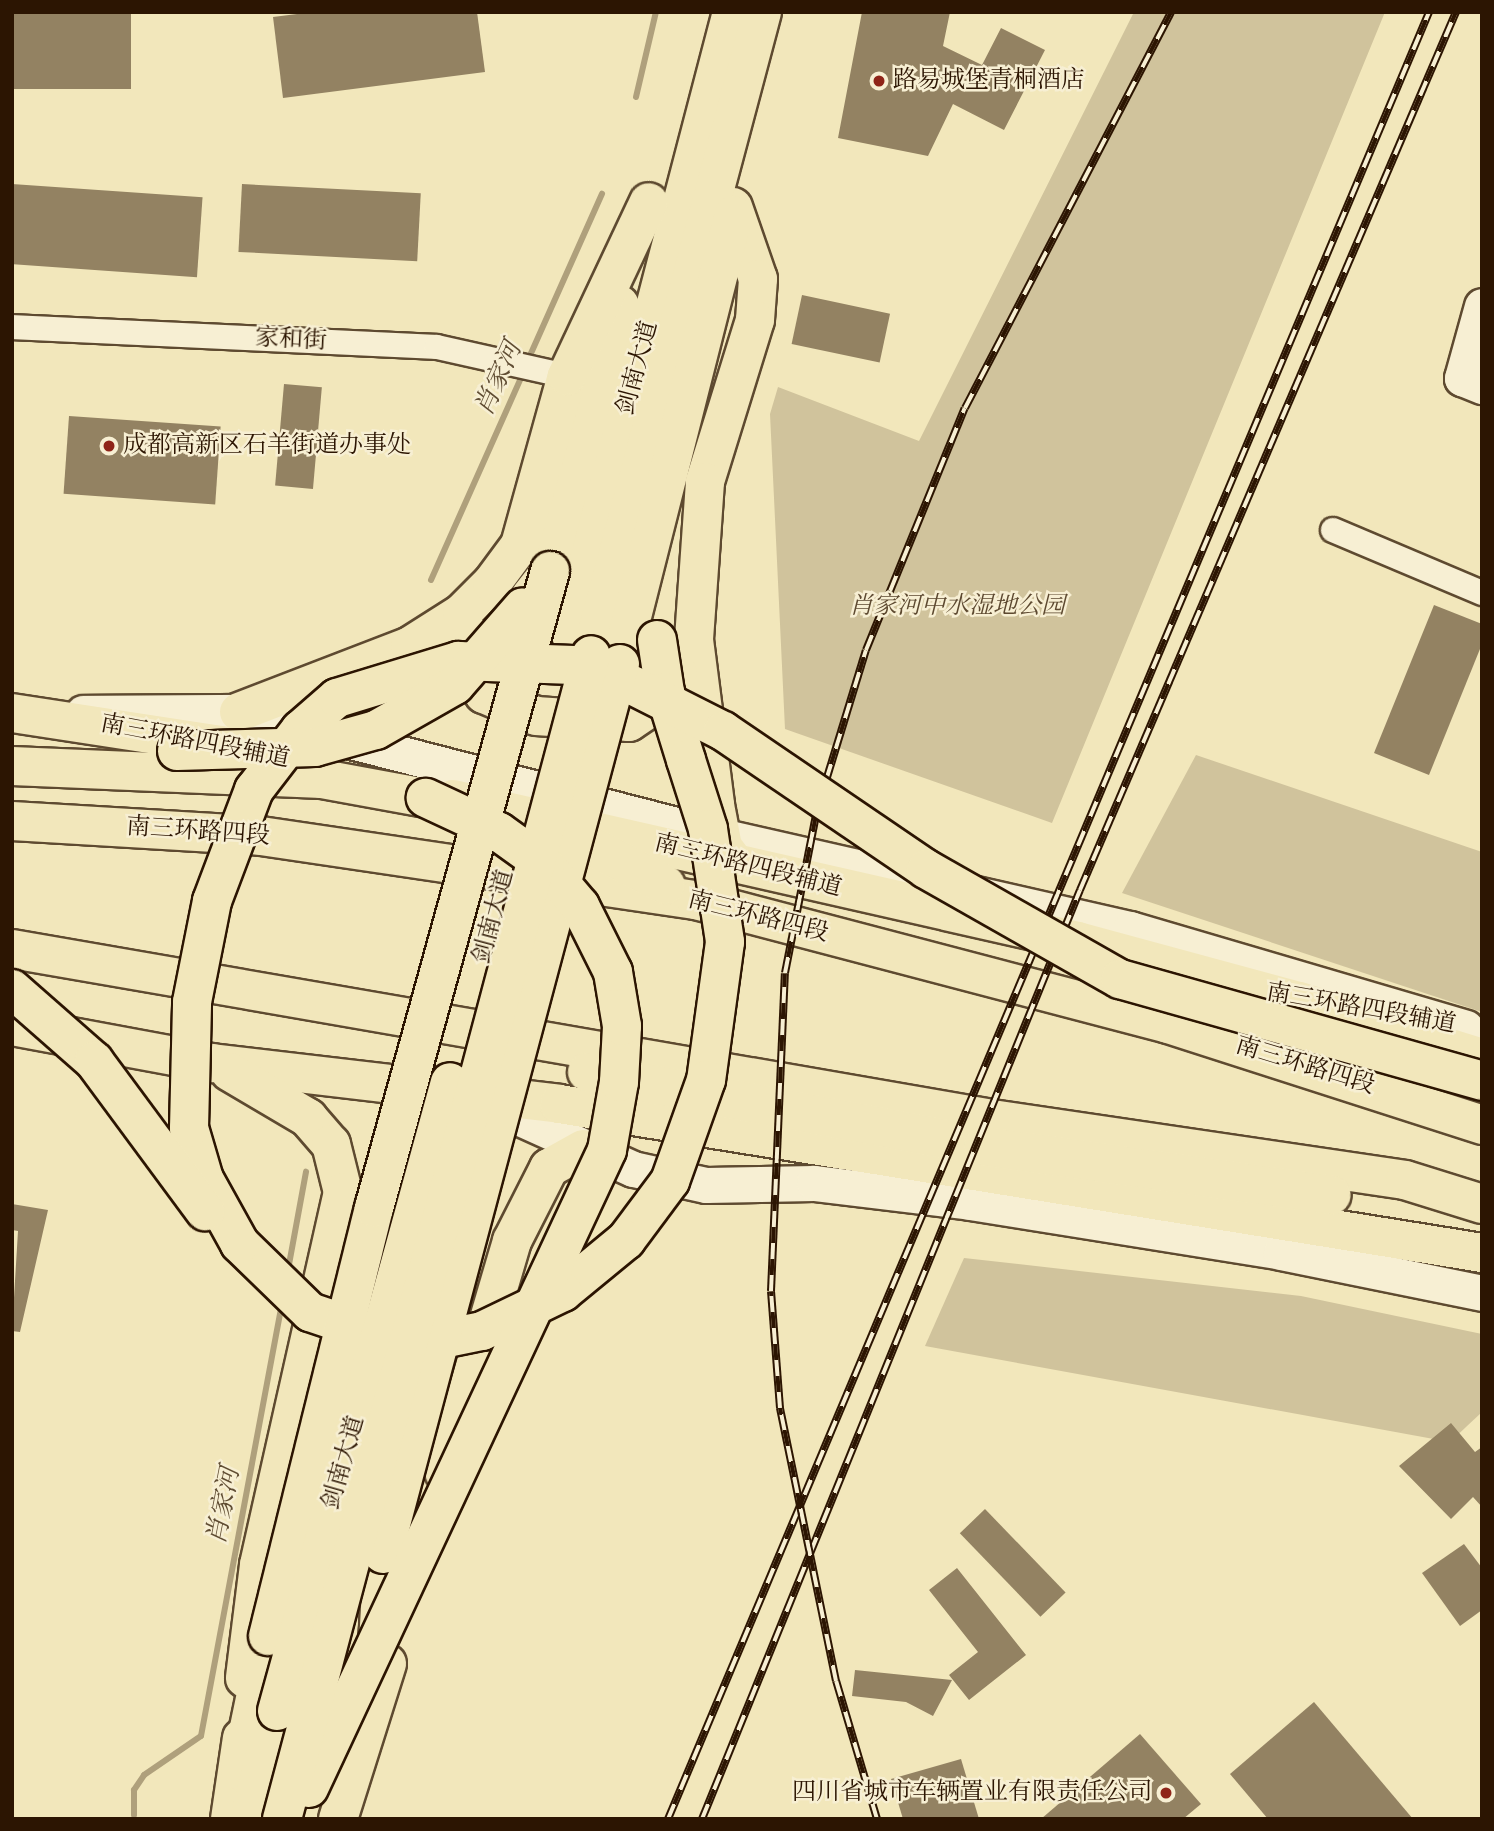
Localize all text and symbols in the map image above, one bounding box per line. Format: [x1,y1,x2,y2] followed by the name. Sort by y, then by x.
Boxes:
[893,67,1085,95] place label: 路易城堡青桐酒店
[871,73,887,89] marker: 路易城堡青桐酒店
[612,318,664,418] street label: 剑南大道
[254,324,328,356] street label: 家和街
[469,337,529,421] water label: 肖家河
[123,432,411,460] place label: 成都高新区石羊街道办事处
[101,438,117,454] marker: 成都高新区石羊街道办事处
[849,593,1065,621] park label: 肖家河中水湿地公园
[98,710,292,774] street label: 南三环路四段辅道
[125,813,271,851] street label: 南三环路四段
[651,829,845,903] street label: 南三环路四段辅道
[468,867,520,967] street label: 剑南大道
[685,886,831,948] street label: 南三环路四段
[1264,978,1458,1040] street label: 南三环路四段辅道
[1232,1031,1378,1101] street label: 南三环路四段
[317,1413,371,1513] street label: 剑南大道
[201,1465,247,1547] water label: 肖家河
[792,1779,1152,1807] place label: 四川省城市车辆置业有限责任公司
[1158,1785,1174,1801] marker: 四川省城市车辆置业有限责任公司

